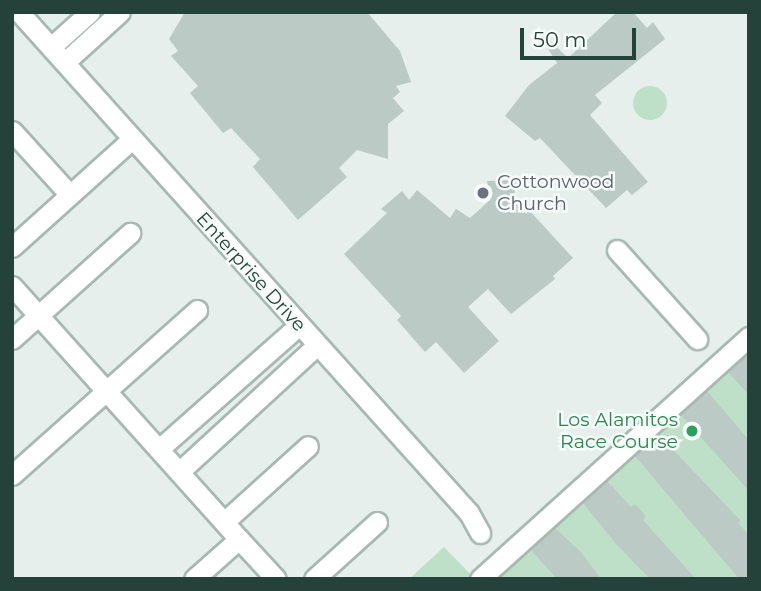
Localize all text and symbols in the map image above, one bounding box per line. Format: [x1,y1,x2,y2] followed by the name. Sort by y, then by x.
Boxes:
[523,14,638,58] scale bar
[533,27,587,52] text: 50 m
[497,171,614,215] place label: Cottonwood Church
[475,185,491,201] marker: Cottonwood Church
[191,208,311,336] street label: Enterprise Drive
[557,409,678,453] place label: Los Alamitos Race Course
[684,423,700,439] marker: Los Alamitos Race Course

